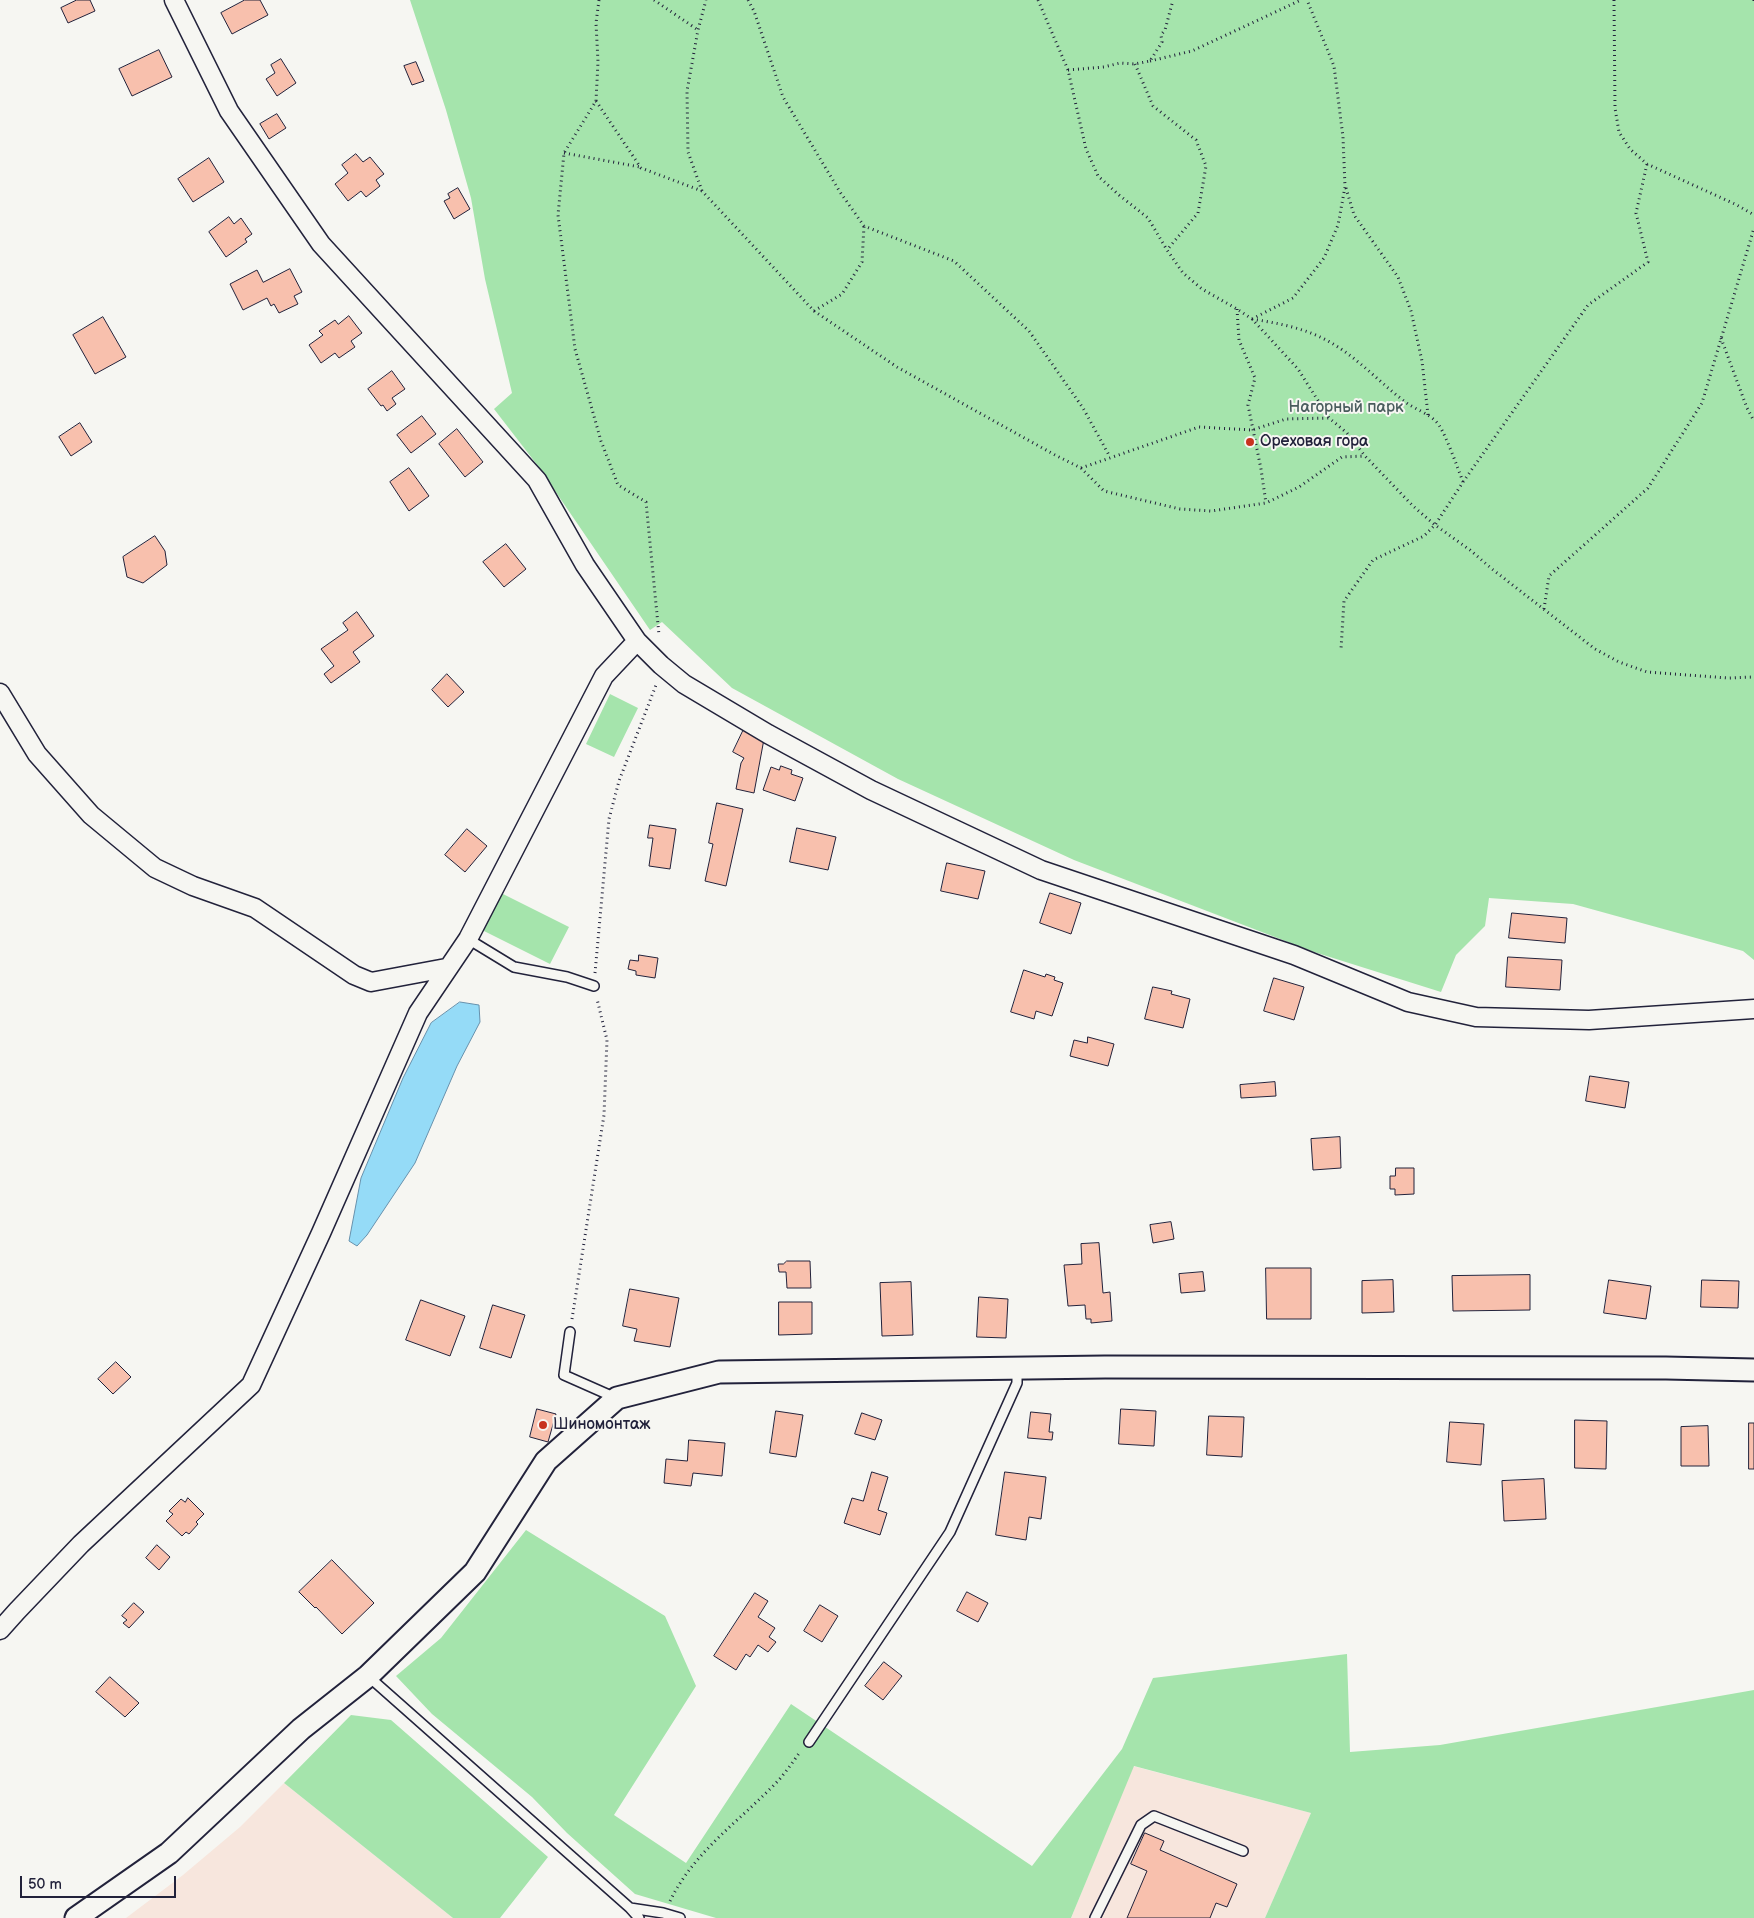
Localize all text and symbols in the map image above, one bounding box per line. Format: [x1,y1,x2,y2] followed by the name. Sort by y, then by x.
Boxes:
[1289,398,1403,418] park label: Нагорный парк
[1260,432,1369,452] place label: Ореховая гора
[1244,436,1256,448] marker: Ореховая гора
[553,1415,650,1435] place label: Шиномонтаж
[537,1419,549,1431] marker: Шиномонтаж
[22,1866,179,1898] scale bar
[28,1875,62,1894] text: 50 m

